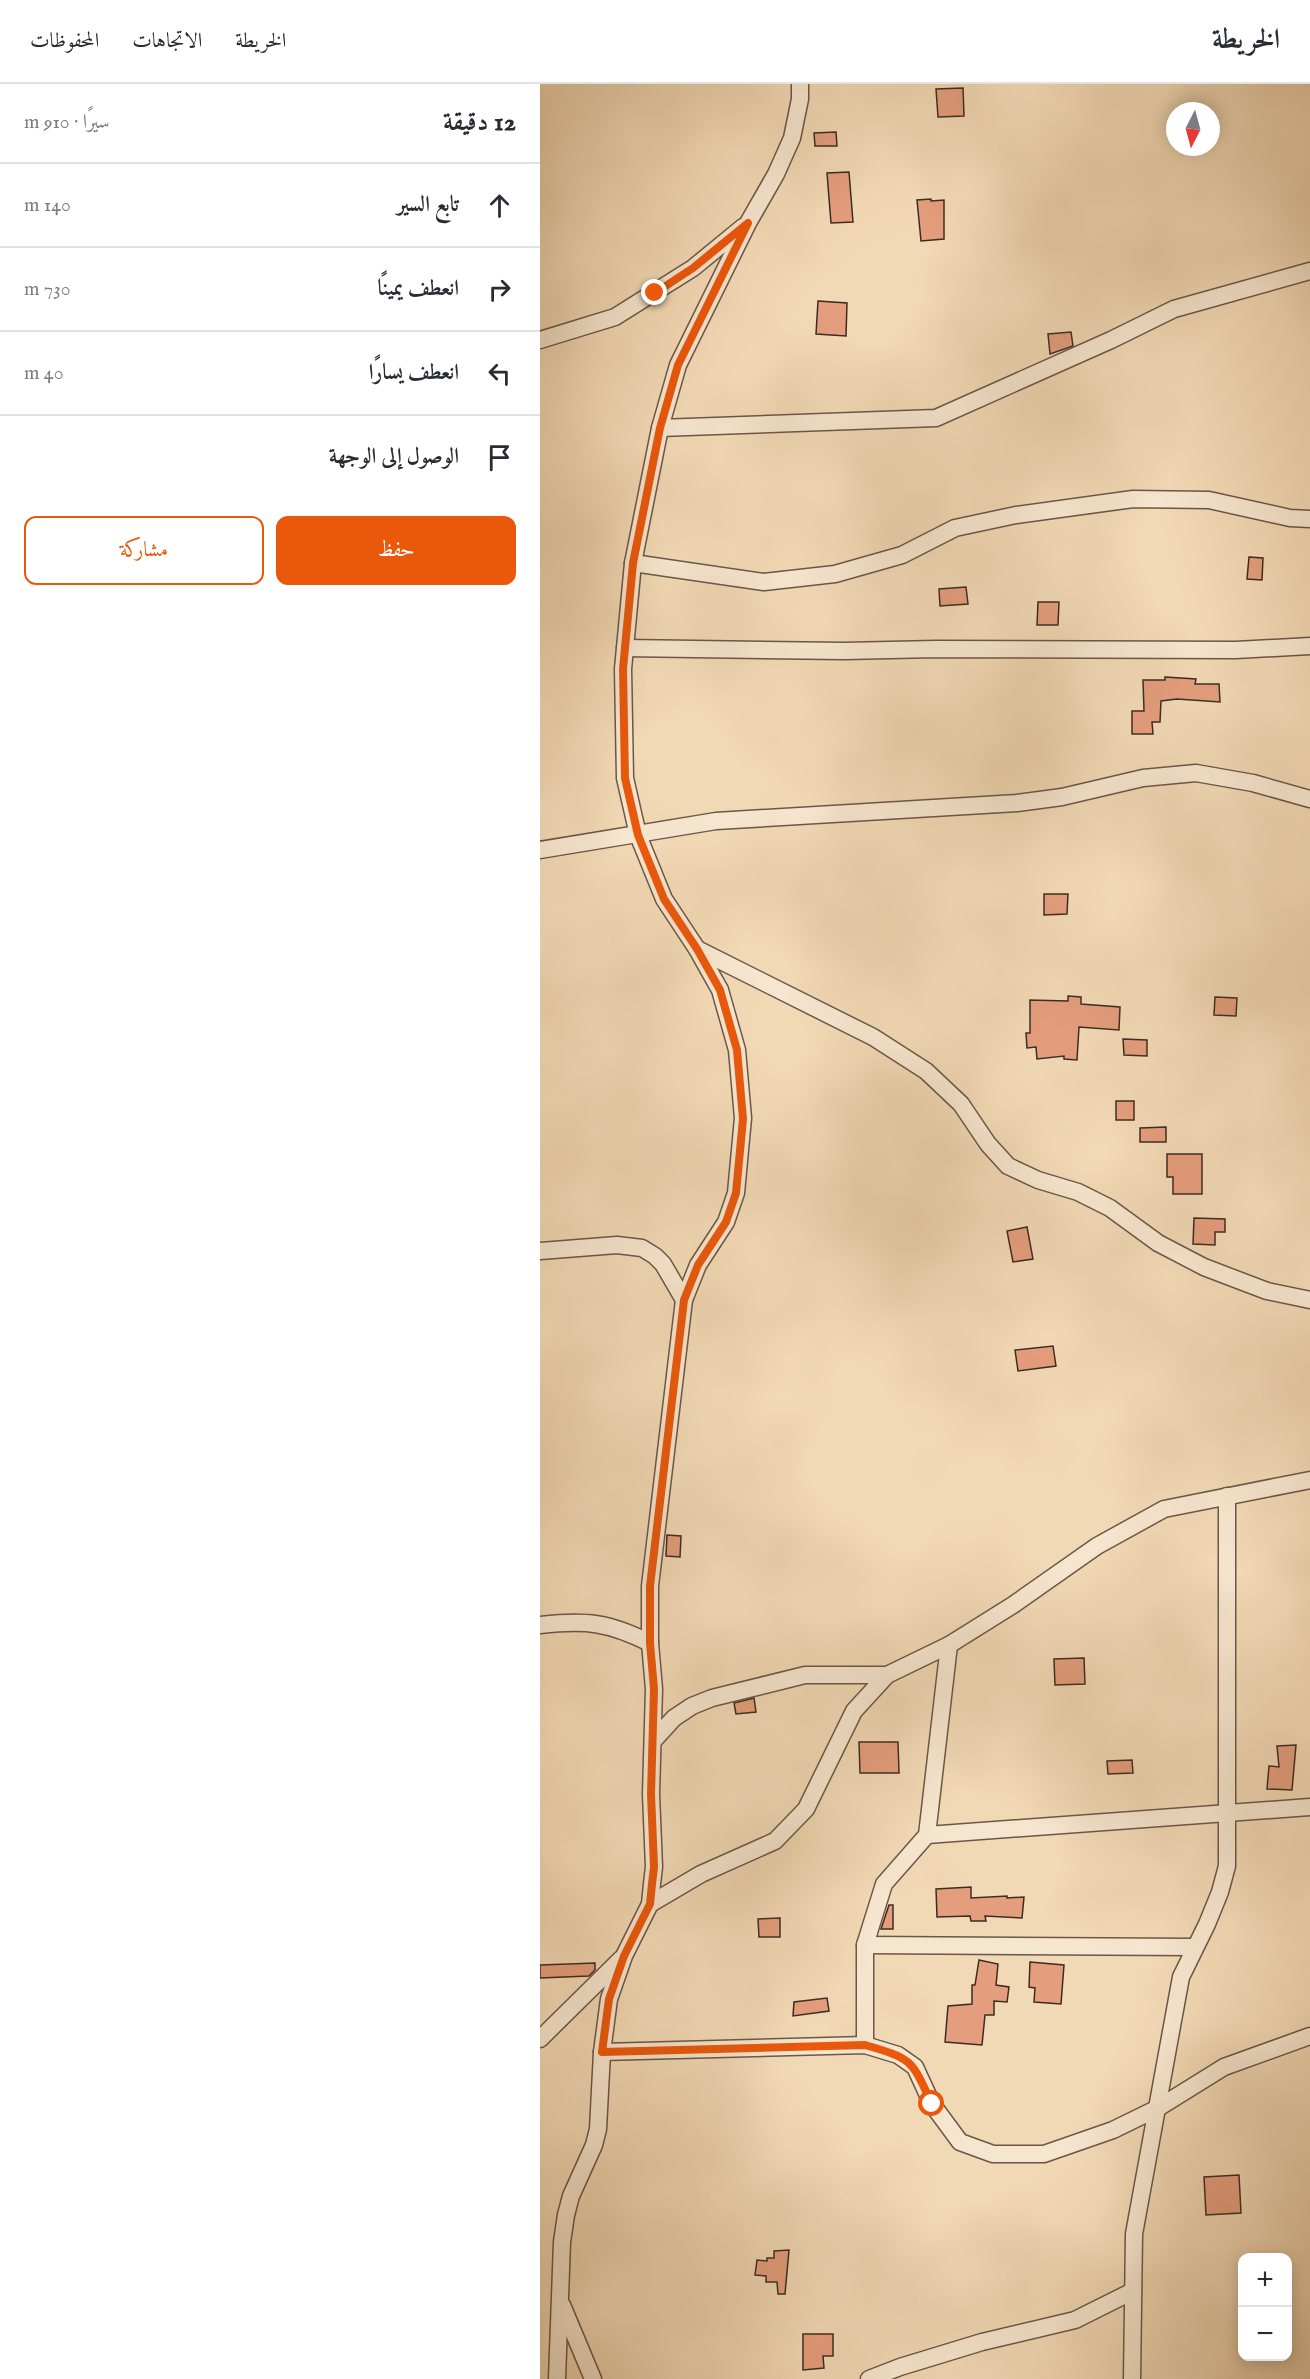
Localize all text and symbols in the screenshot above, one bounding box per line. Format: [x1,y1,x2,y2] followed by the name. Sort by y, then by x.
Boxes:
[1212,23,1280,58] text: الخريطة
[30,28,99,55] text: المحفوظات
[132,28,202,55] text: الاتجاهات
[235,28,286,55] text: الخريطة
[1166,102,1220,156] north arrow
[443,106,516,139] text: 12 دقيقة
[24,110,110,135] text: سيرًا · 910 m
[483,189,516,222] icon: ahead
[397,191,459,219] text: تابع السير
[24,193,71,218] text: 140 m
[483,273,516,306] icon: right
[378,275,459,303] text: انعطف يمينًا
[24,277,70,302] text: 730 m
[641,279,667,305] route end
[483,357,516,390] icon: left
[369,359,459,387] text: انعطف يسارًا
[24,361,63,386] text: 40 m
[483,441,516,474] icon: arrive
[329,443,459,471] text: الوصول إلى الوجهة
[24,516,264,585] button: مشاركة
[276,516,516,585] button: حفظ
[918,2090,944,2116] route start
[1238,2253,1292,2361] map controls
[1238,2253,1292,2307] button: +
[1238,2307,1292,2361] button: −

